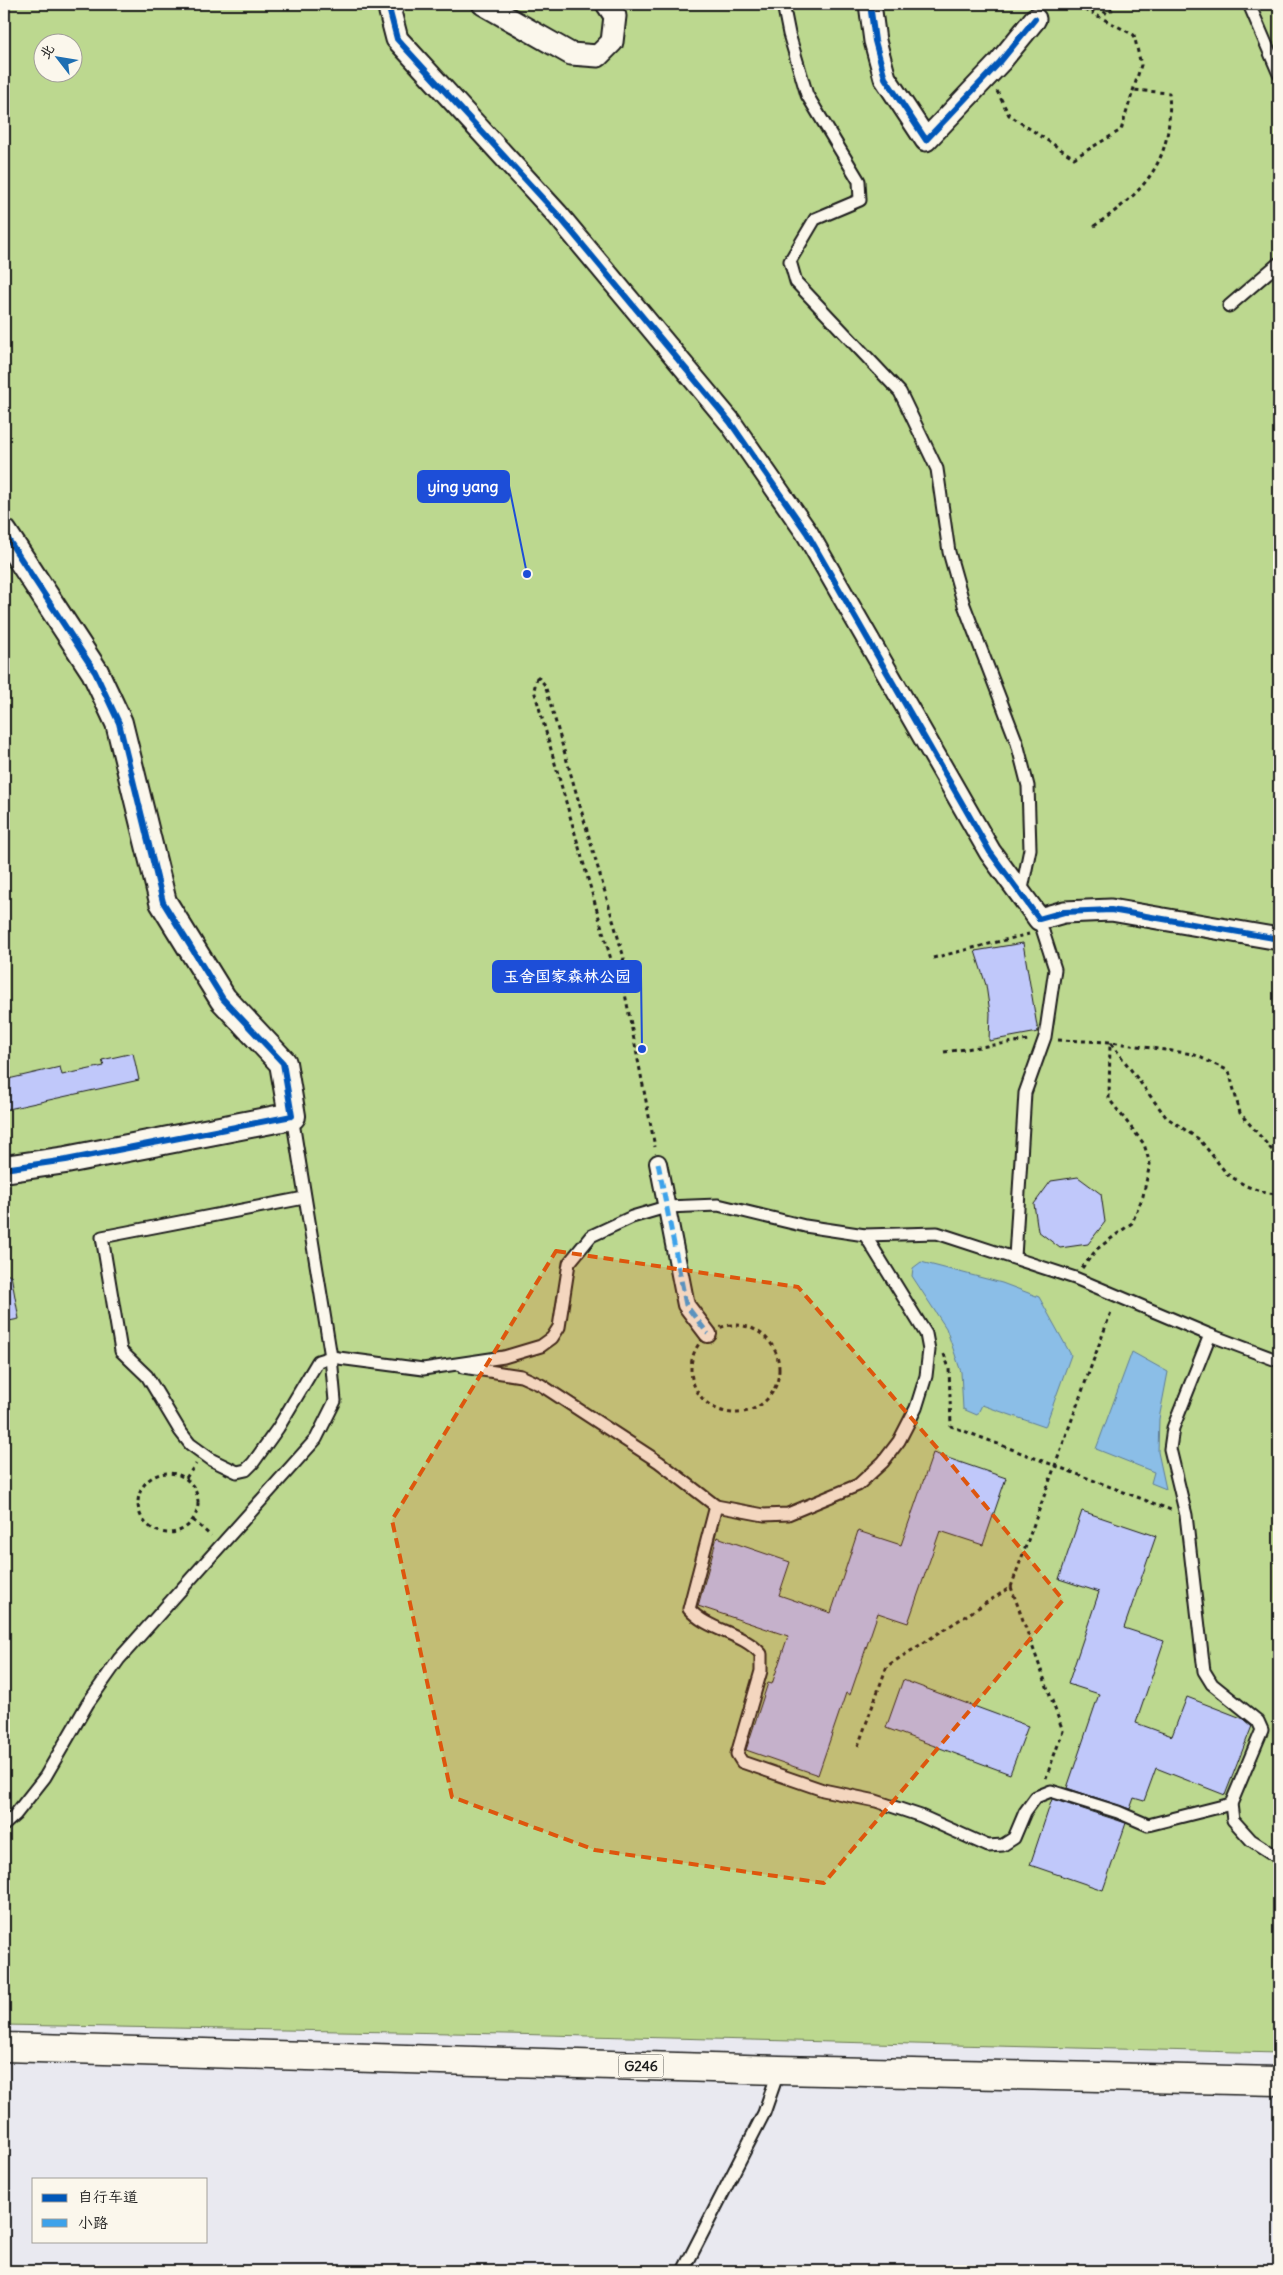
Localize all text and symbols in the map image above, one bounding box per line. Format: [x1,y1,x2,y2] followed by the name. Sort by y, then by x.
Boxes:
[32,32,82,82] north arrow
[36,41,58,62] text: 北
[418,471,509,502] callout: ying yang
[427,476,499,497] text: ying yang
[493,961,641,992] callout: 玉舍国家森林公园
[503,966,631,986] text: 玉舍国家森林公园
[618,2054,664,2078] road number: G246
[32,2178,208,2242] legend
[78,2187,138,2206] text: 自行车道
[78,2213,108,2232] text: 小路

